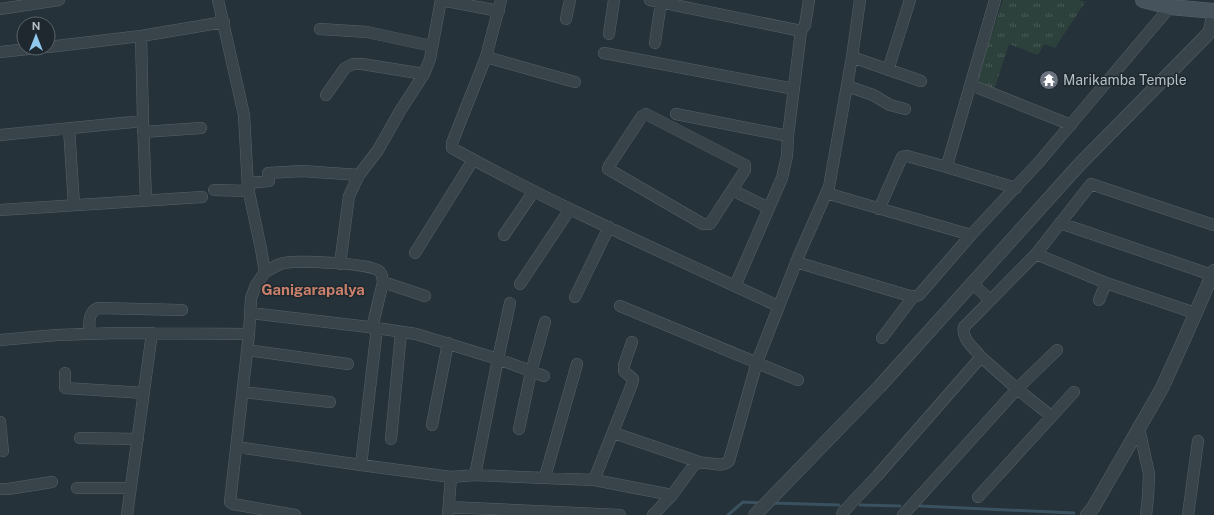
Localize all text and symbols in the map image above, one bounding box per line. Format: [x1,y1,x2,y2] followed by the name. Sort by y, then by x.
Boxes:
[16,16,56,56] north arrow
[32,20,40,32] text: N
[1038,69,1060,91] temple icon: Marikamba Temple
[1063,72,1187,88] place label: Marikamba Temple
[261,281,365,298] district label: Ganigarapalya

